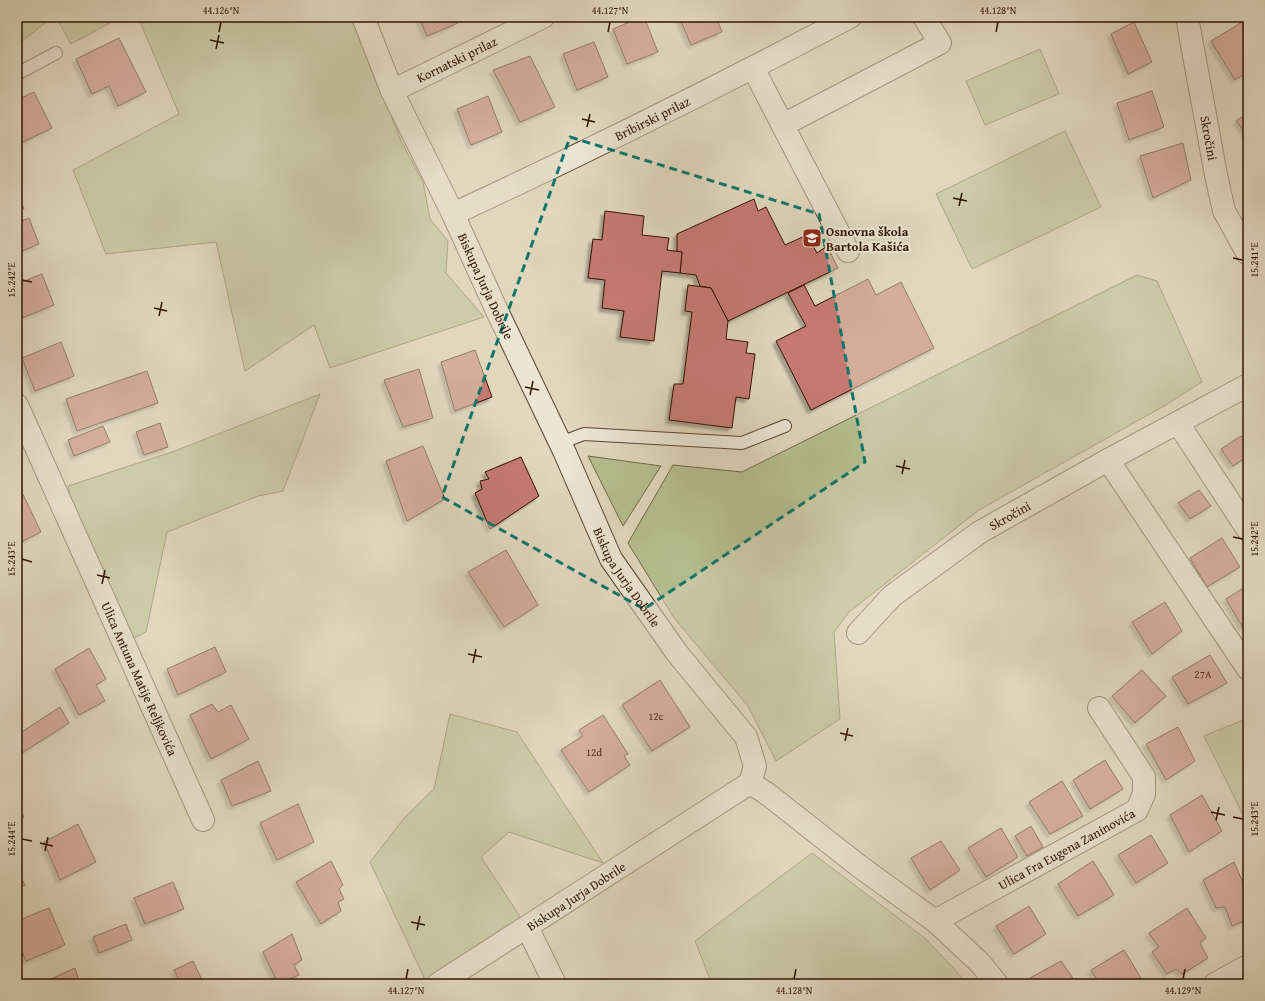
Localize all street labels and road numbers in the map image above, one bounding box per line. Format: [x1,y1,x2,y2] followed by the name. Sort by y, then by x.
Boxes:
[413,32,501,88] street label: Kornatski prilaz
[611,92,694,145] street label: Bribirski prilaz
[1195,114,1222,162] street label: Skročini
[453,230,518,343] street label: Biskupa Jurja Dobrile
[985,496,1034,535] street label: Skročini
[588,524,665,631] street label: Biskupa Jurja Dobrile
[96,599,182,760] street label: Ulica Antuna Matije Reljkovića
[995,803,1139,895] street label: Ulica Fra Eugena Zaninovića
[523,857,630,936] street label: Biskupa Jurja Dobrile

